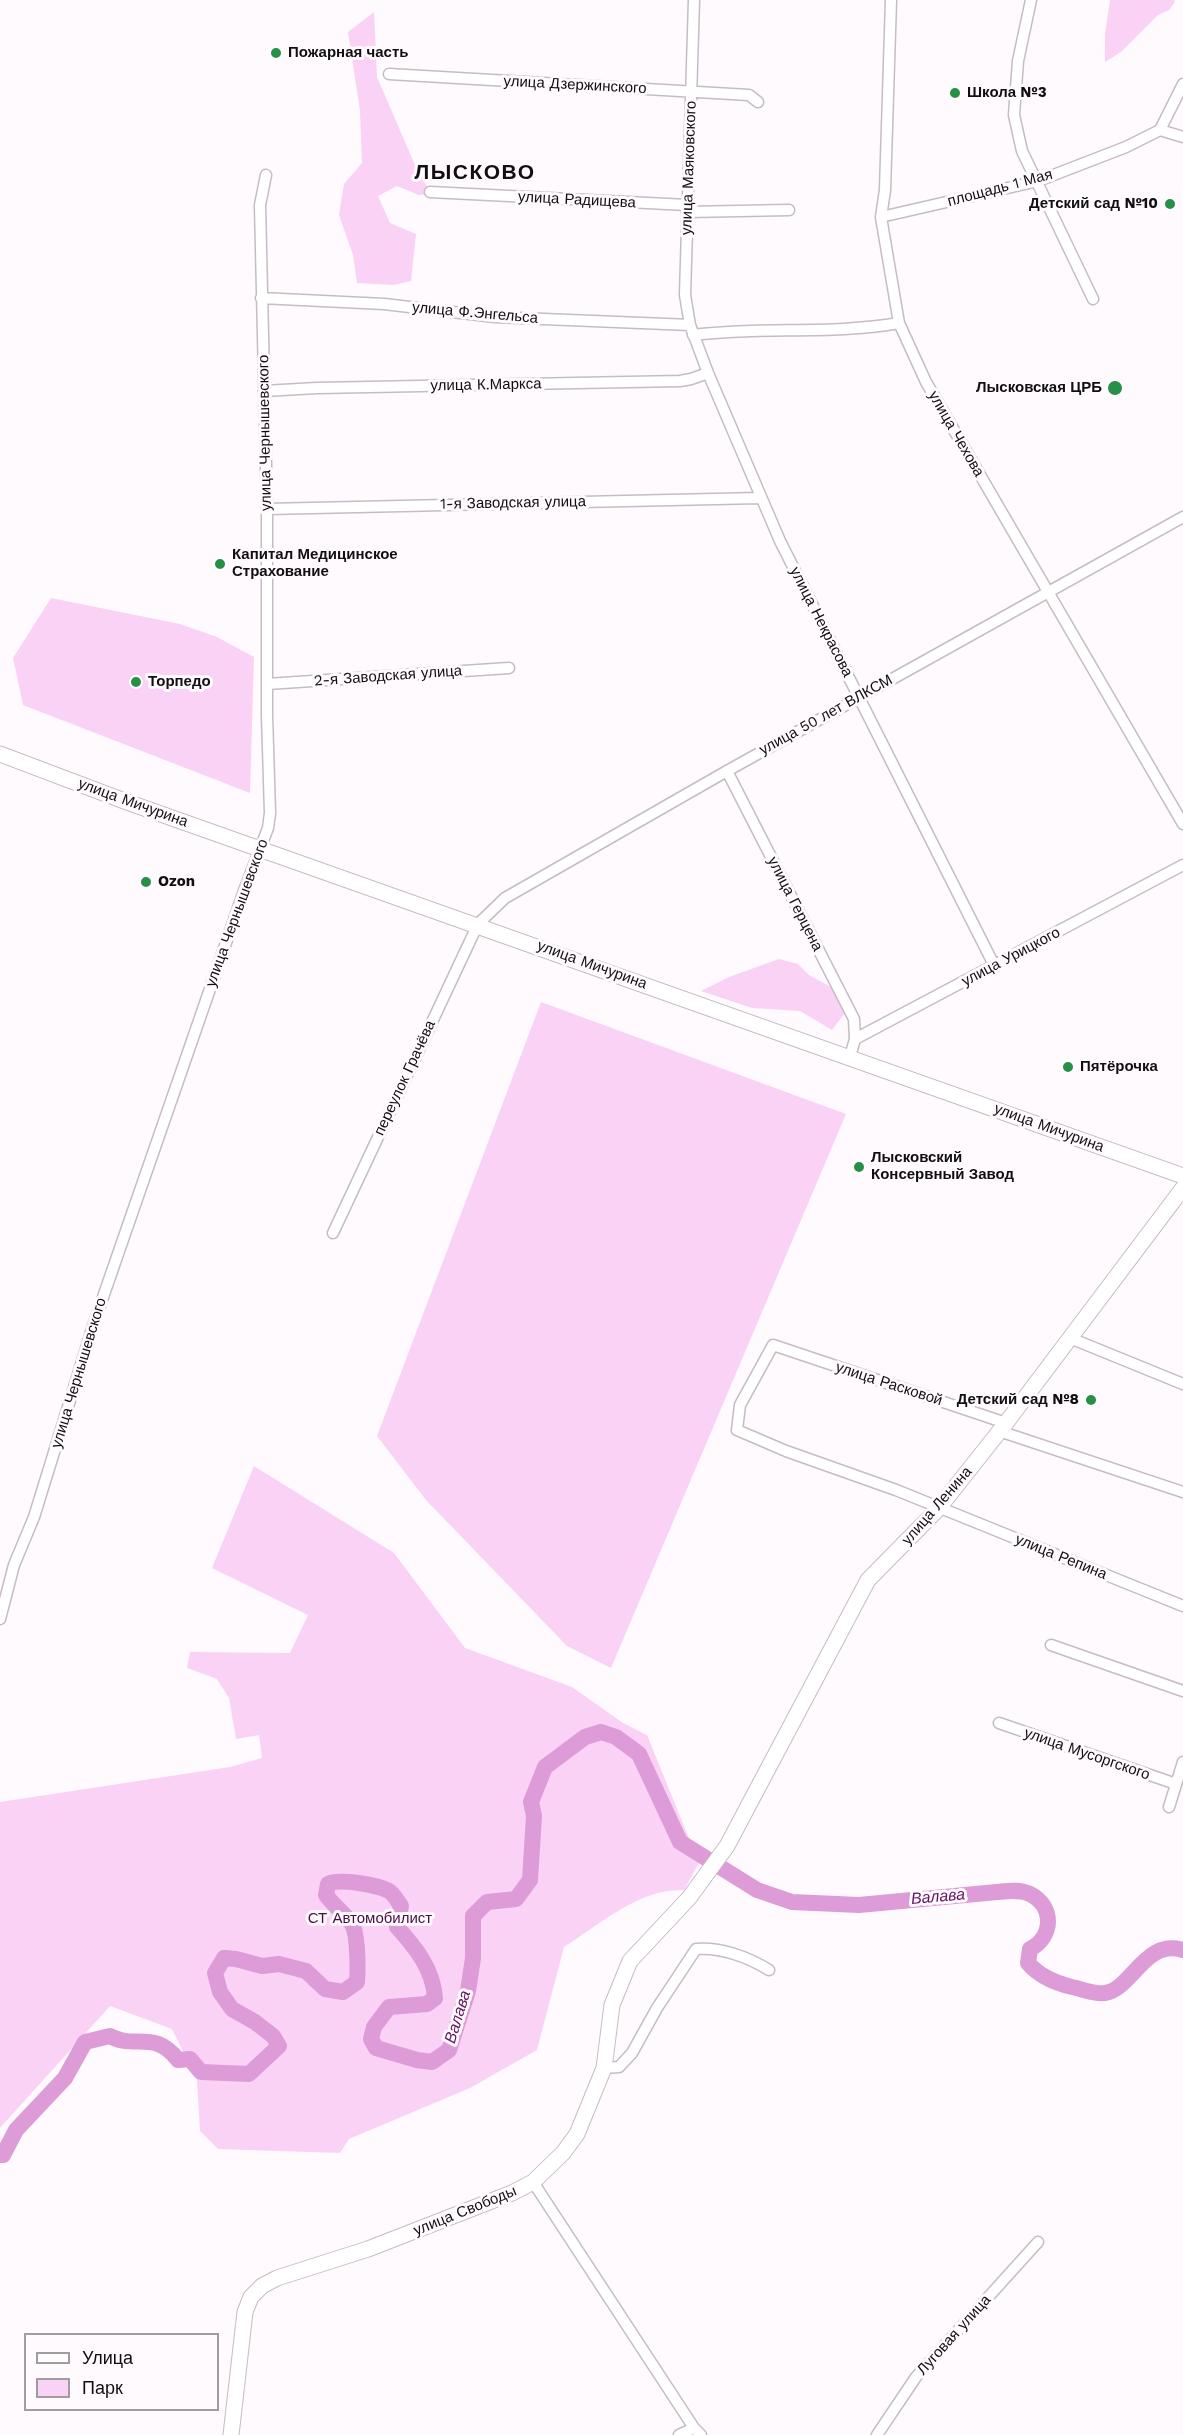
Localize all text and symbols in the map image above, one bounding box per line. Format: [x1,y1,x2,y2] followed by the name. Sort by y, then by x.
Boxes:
[288,44,408,62] place label: Пожарная часть
[269,46,283,60] marker: Пожарная часть
[503,72,647,98] street label: улица Дзержинского
[967,84,1047,102] place label: Школа №3
[948,86,962,100] marker: Школа №3
[678,101,700,235] street label: улица Маяковского
[414,160,536,186] district label: ЛЫСКОВО
[946,165,1054,211] street label: площадь 1 Мая
[518,188,636,212] street label: улица Радищева
[1029,195,1158,213] place label: Детский сад №10
[1163,197,1177,211] marker: Детский сад №10
[411,299,539,327] street label: улица Ф.Энгельса
[255,355,275,511] street label: улица Чернышевского
[430,375,542,395] street label: улица К.Маркса
[976,379,1102,397] place label: Лысковская ЦРБ
[1106,379,1124,397] marker: Лысковская ЦРБ
[924,388,988,480] street label: улица Чехова
[440,493,586,513] street label: 1-я Заводская улица
[232,546,398,581] place label: Капитал Медицинское Страхование
[213,557,227,571] marker: Капитал Медицинское Страхование
[786,564,856,680] street label: улица Некрасова
[313,662,463,690] street label: 2-я Заводская улица
[756,671,896,759] street label: улица 50 лет ВЛКСМ
[148,673,211,691] place label: Торпедо
[129,675,143,689] marker: Торпедо
[76,775,190,831] street label: улица Мичурина
[202,836,272,990] street label: улица Чернышевского
[763,854,827,954] street label: улица Герцена
[158,873,195,891] place label: Ozon
[139,875,153,889] marker: Ozon
[959,923,1063,991] street label: улица Урицкого
[535,937,649,993] street label: улица Мичурина
[370,1018,440,1138] street label: переулок Грачёва
[1080,1058,1158,1076] place label: Пятёрочка
[1061,1060,1075,1074] marker: Пятёрочка
[992,1100,1106,1156] street label: улица Мичурина
[871,1149,1014,1184] place label: Лысковский Консервный Завод
[852,1160,866,1174] marker: Лысковский Консервный Завод
[48,1296,110,1450] street label: улица Чернышевского
[833,1358,945,1410] street label: улица Расковой
[957,1391,1079,1409] place label: Детский сад №8
[1084,1393,1098,1407] marker: Детский сад №8
[898,1463,976,1549] street label: улица Ленина
[1013,1530,1109,1584] street label: улица Репина
[1022,1724,1152,1784] street label: улица Мусоргского
[910,1885,966,1909] water label: Валава
[308,1910,432,1928] park label: СТ Автомобилист
[441,1988,475,2046] water label: Валава
[411,2182,519,2240] street label: улица Свободы
[913,2291,995,2379] street label: Луговая улица
[24,2333,219,2411] legend
[82,2347,133,2368] text: Улица
[82,2377,123,2398] text: Парк

